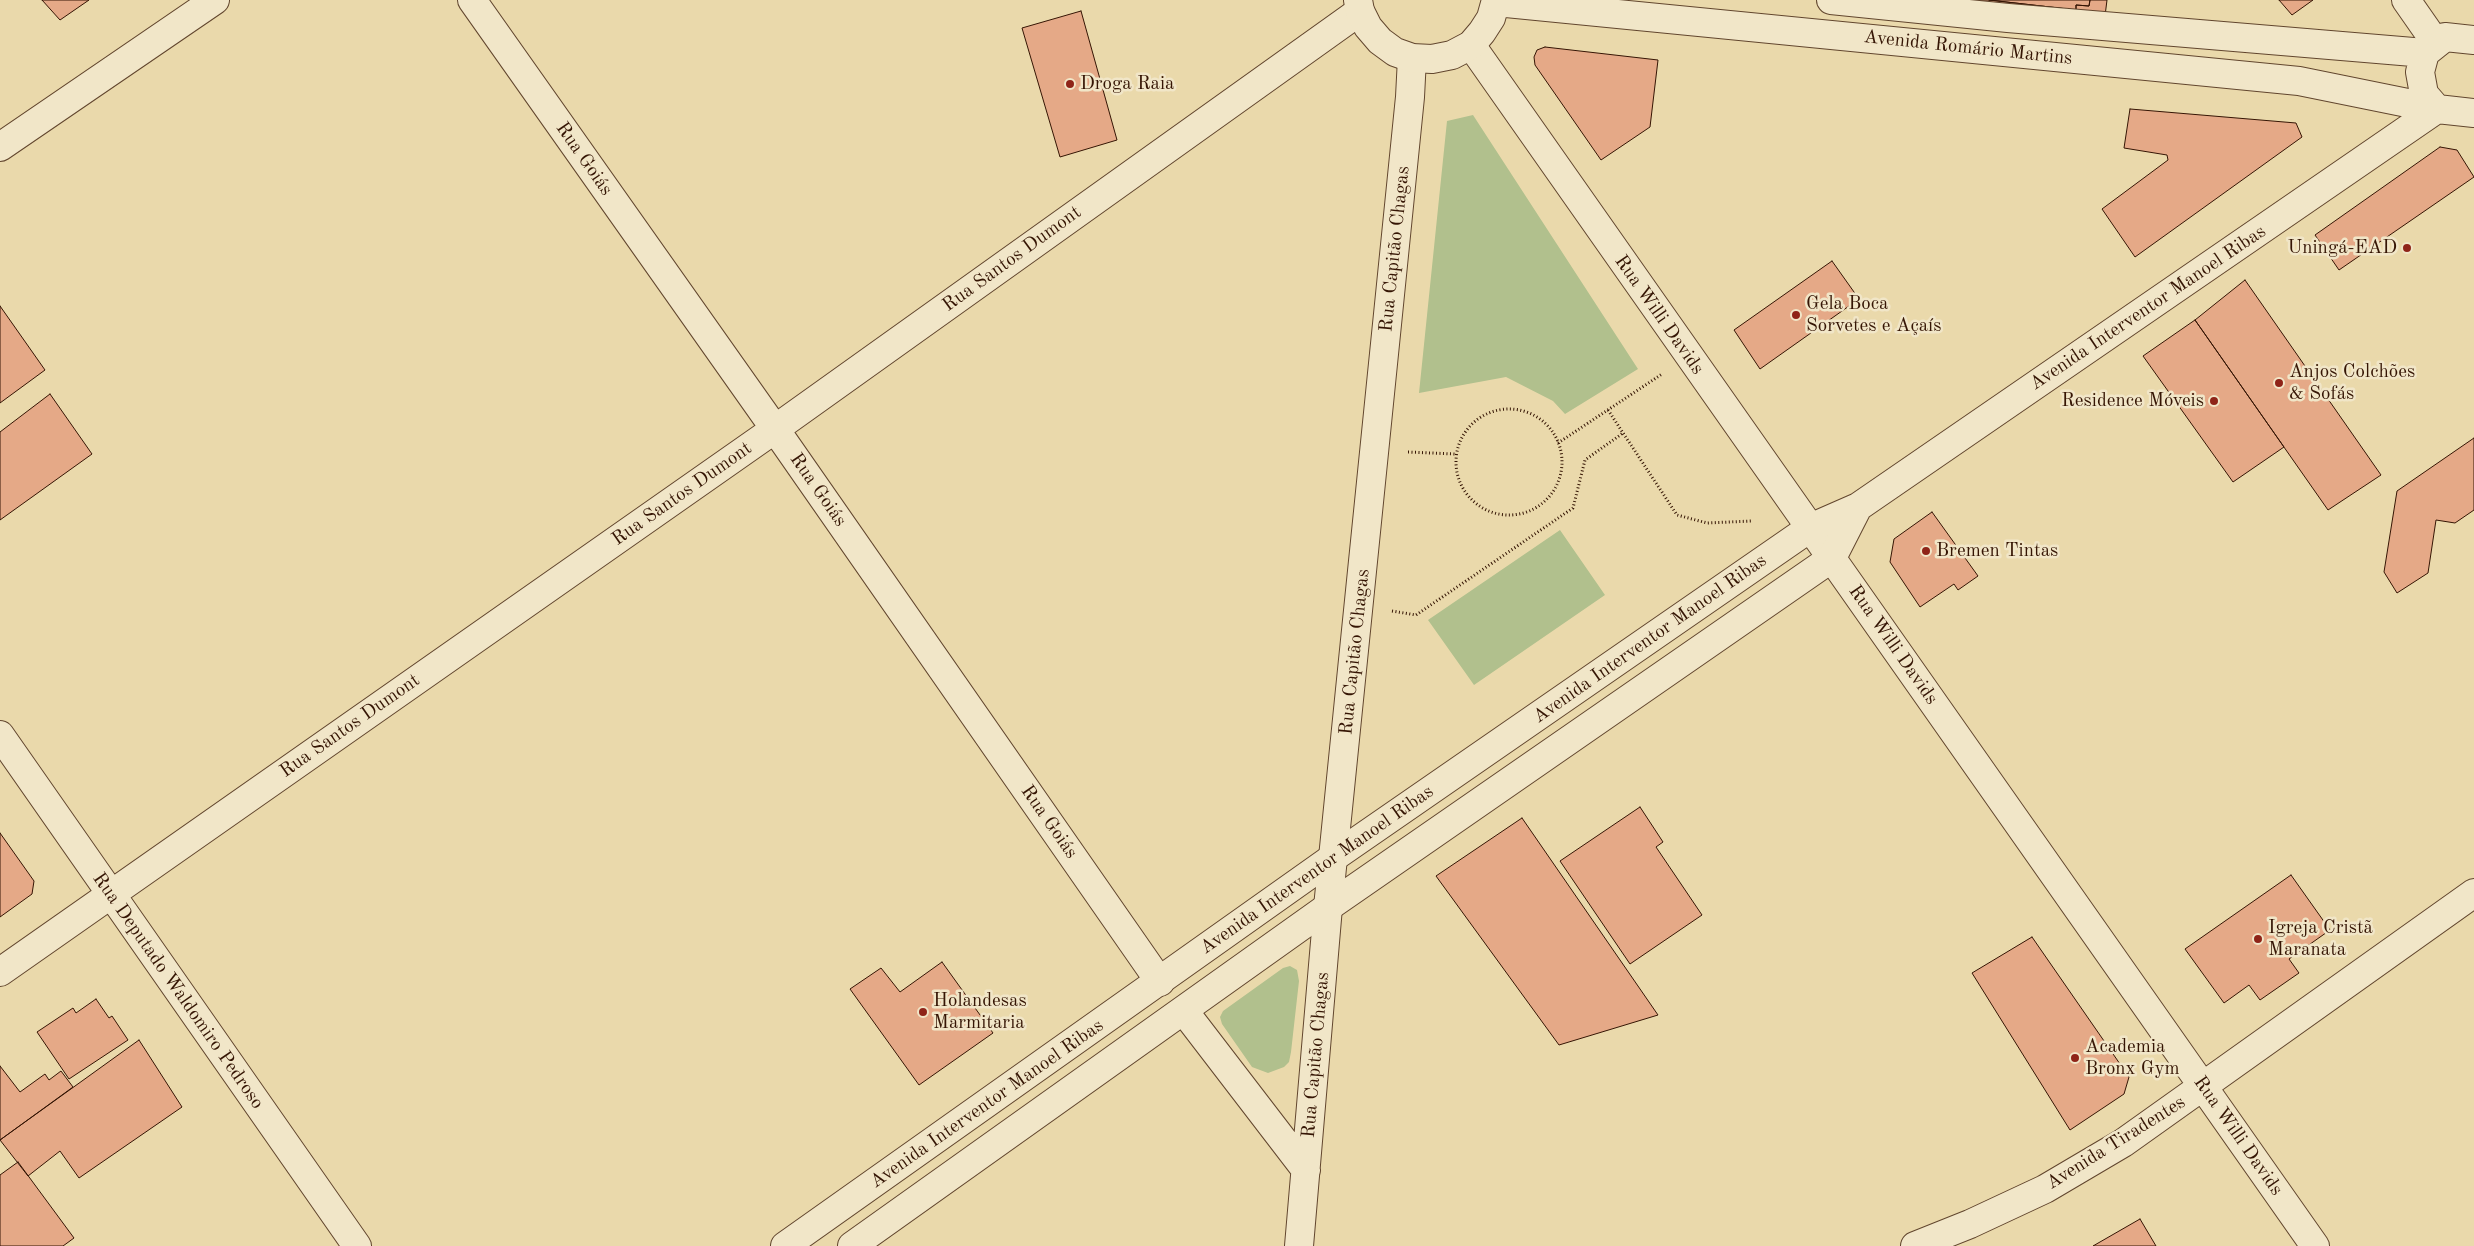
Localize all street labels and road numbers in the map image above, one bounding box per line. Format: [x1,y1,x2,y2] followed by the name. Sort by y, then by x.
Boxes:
[1863,26,2073,70] street label: Avenida Romário Martins
[550,118,618,200] street label: Rua Goiás
[1375,165,1415,333] street label: Rua Capitão Chagas
[938,201,1086,317] street label: Rua Santos Dumont
[2026,220,2270,396] street label: Avenida Interventor Manoel Ribas
[1609,251,1709,379] street label: Rua Willi Davids
[608,437,756,551] street label: Rua Santos Dumont
[784,449,852,531] street label: Rua Goiás
[1529,549,1771,729] street label: Avenida Interventor Manoel Ribas
[1335,568,1375,736] street label: Rua Capitão Chagas
[1843,581,1943,709] street label: Rua Willi Davids
[276,669,424,783] street label: Rua Santos Dumont
[1196,780,1438,960] street label: Avenida Interventor Manoel Ribas
[1015,781,1083,863] street label: Rua Goiás
[87,868,269,1114] street label: Rua Deputado Waldomiro Pedroso
[1297,971,1335,1139] street label: Rua Capitão Chagas
[866,1014,1108,1194] street label: Avenida Interventor Manoel Ribas
[2188,1072,2288,1200] street label: Rua Willi Davids
[2042,1091,2190,1195] street label: Avenida Tiradentes

